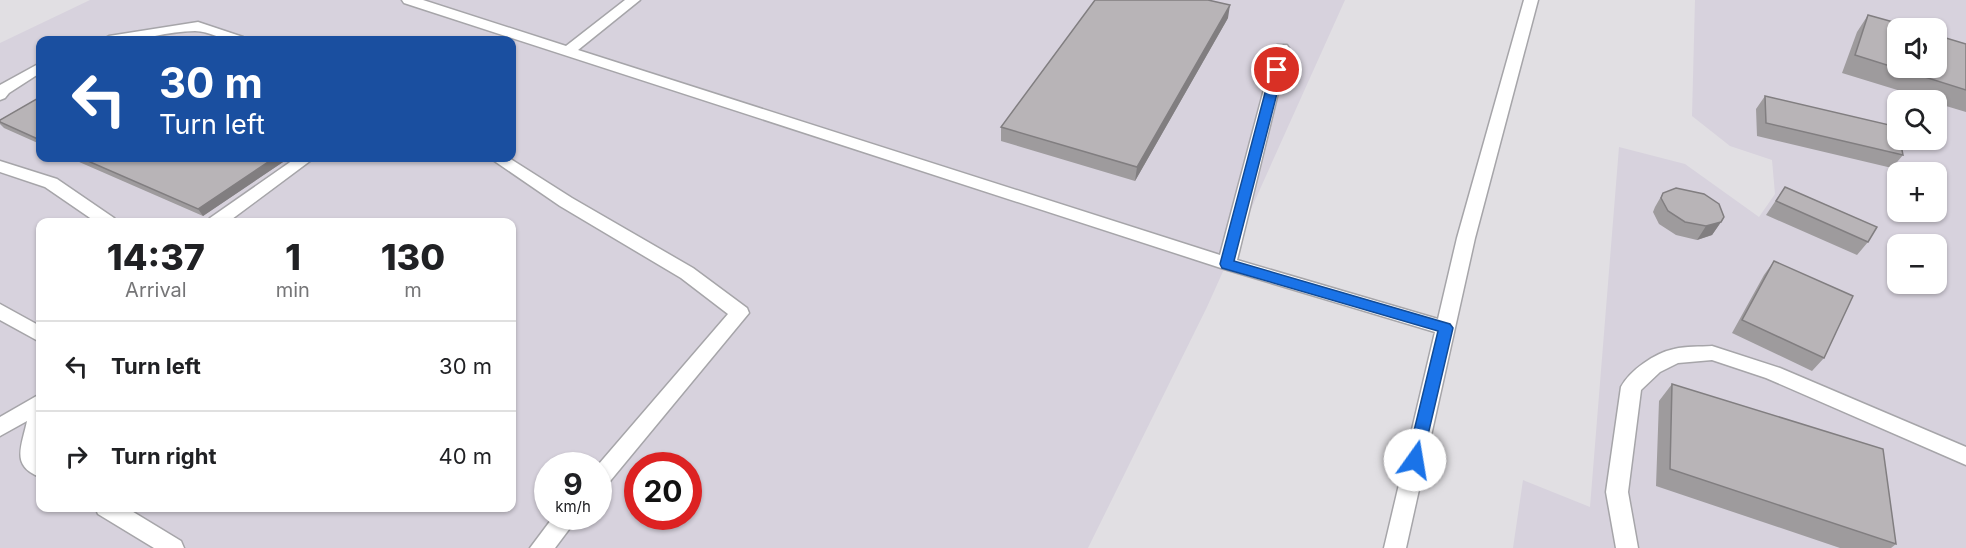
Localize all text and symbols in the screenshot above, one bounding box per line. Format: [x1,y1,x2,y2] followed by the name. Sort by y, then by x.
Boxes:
[1887,18,1947,294] map controls
[1887,18,1947,78] button: sound
[1251,44,1302,95] pin
[1260,53,1293,86] icon: arrive
[159,57,263,108] text: 30 m
[60,60,138,138] icon: left
[1887,90,1947,150] button: search
[159,108,265,141] text: Turn left
[1887,162,1947,222] button: +
[1887,234,1947,294] button: −
[107,235,205,279] text: 14:37
[285,235,301,279] text: 1
[381,235,445,279] text: 130
[125,278,187,302] text: Arrival
[276,278,310,302] text: min
[404,278,422,302] text: m
[60,350,93,383] icon: left
[111,353,201,379] text: Turn left
[439,353,492,379] text: 30 m
[1383,428,1447,492] position arrow
[60,440,93,473] icon: right
[111,443,217,469] text: Turn right
[438,443,492,469] text: 40 m
[624,452,702,530] speed limit sign: 20
[563,466,583,502] text: 9
[555,497,591,516] text: km/h

